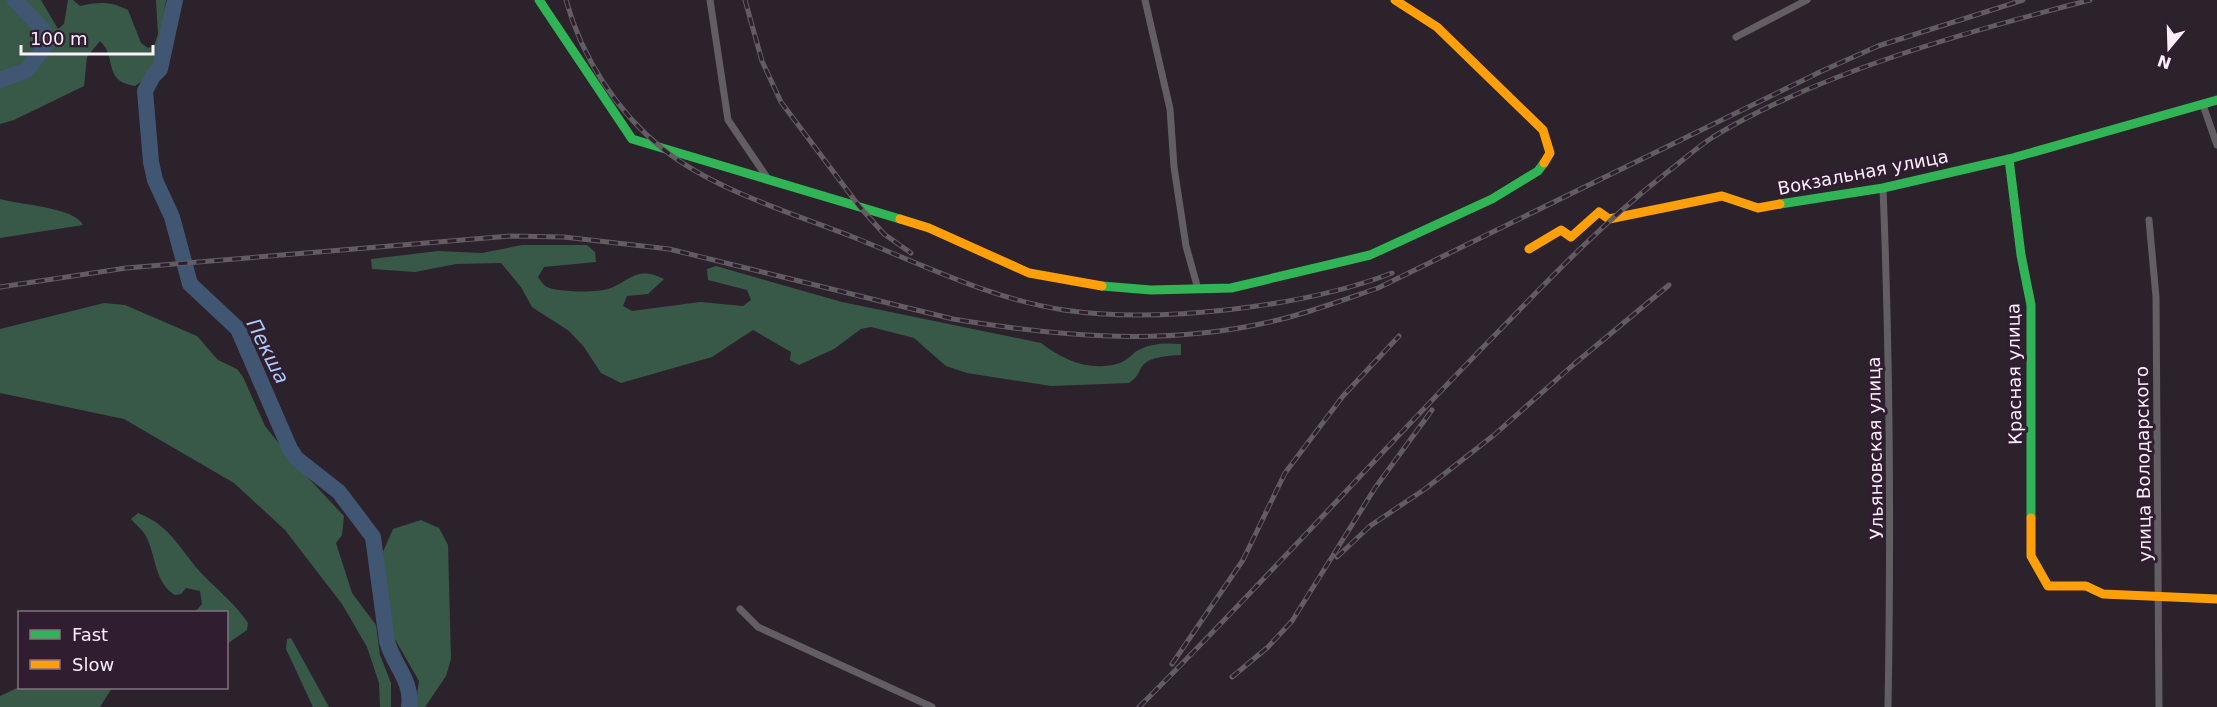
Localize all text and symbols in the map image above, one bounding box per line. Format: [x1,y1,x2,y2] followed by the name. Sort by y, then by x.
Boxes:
[21,18,153,56] scale bar
[2139,18,2199,78] north arrow
[30,28,88,49] text: 100 m
[2155,51,2174,73] text: N
[1776,145,1950,199] street label: Вокзальная улица
[2002,303,2026,445] street label: Красная улица
[241,314,295,388] water label: Пекша
[1863,356,1887,540] street label: Ульяновская улица
[2131,366,2155,562] street label: улица Володарского
[18,611,228,689] legend
[72,624,108,645] text: Fast
[72,654,114,675] text: Slow

